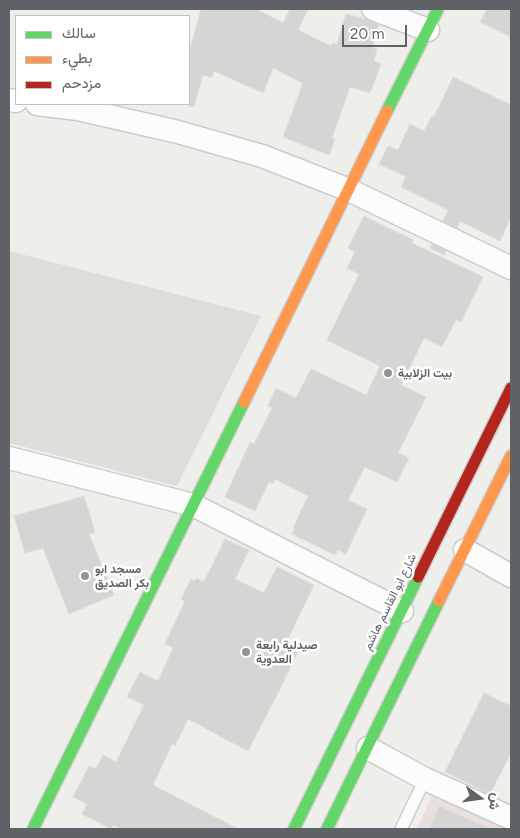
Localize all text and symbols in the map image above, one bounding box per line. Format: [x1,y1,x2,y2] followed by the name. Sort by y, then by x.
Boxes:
[15,15,190,105] legend
[345,15,410,47] scale bar
[62,24,96,42] text: سالك
[350,25,384,43] text: 20 m
[62,49,92,67] text: بطيء
[62,74,101,92] text: مزدحم
[398,366,452,380] place label: بيت الزلابية
[382,367,394,379] marker: بيت الزلابية
[360,551,420,653] street label: شارع ابو القاسم هاشم
[95,562,149,590] place label: مسجد ابو بكر الصديق
[79,570,91,582] marker: مسجد ابو بكر الصديق
[256,638,318,666] place label: صيدلية رابعة العدوية
[240,646,252,658] marker: صيدلية رابعة العدوية
[455,773,505,823] north arrow
[485,792,505,812] text: ش

